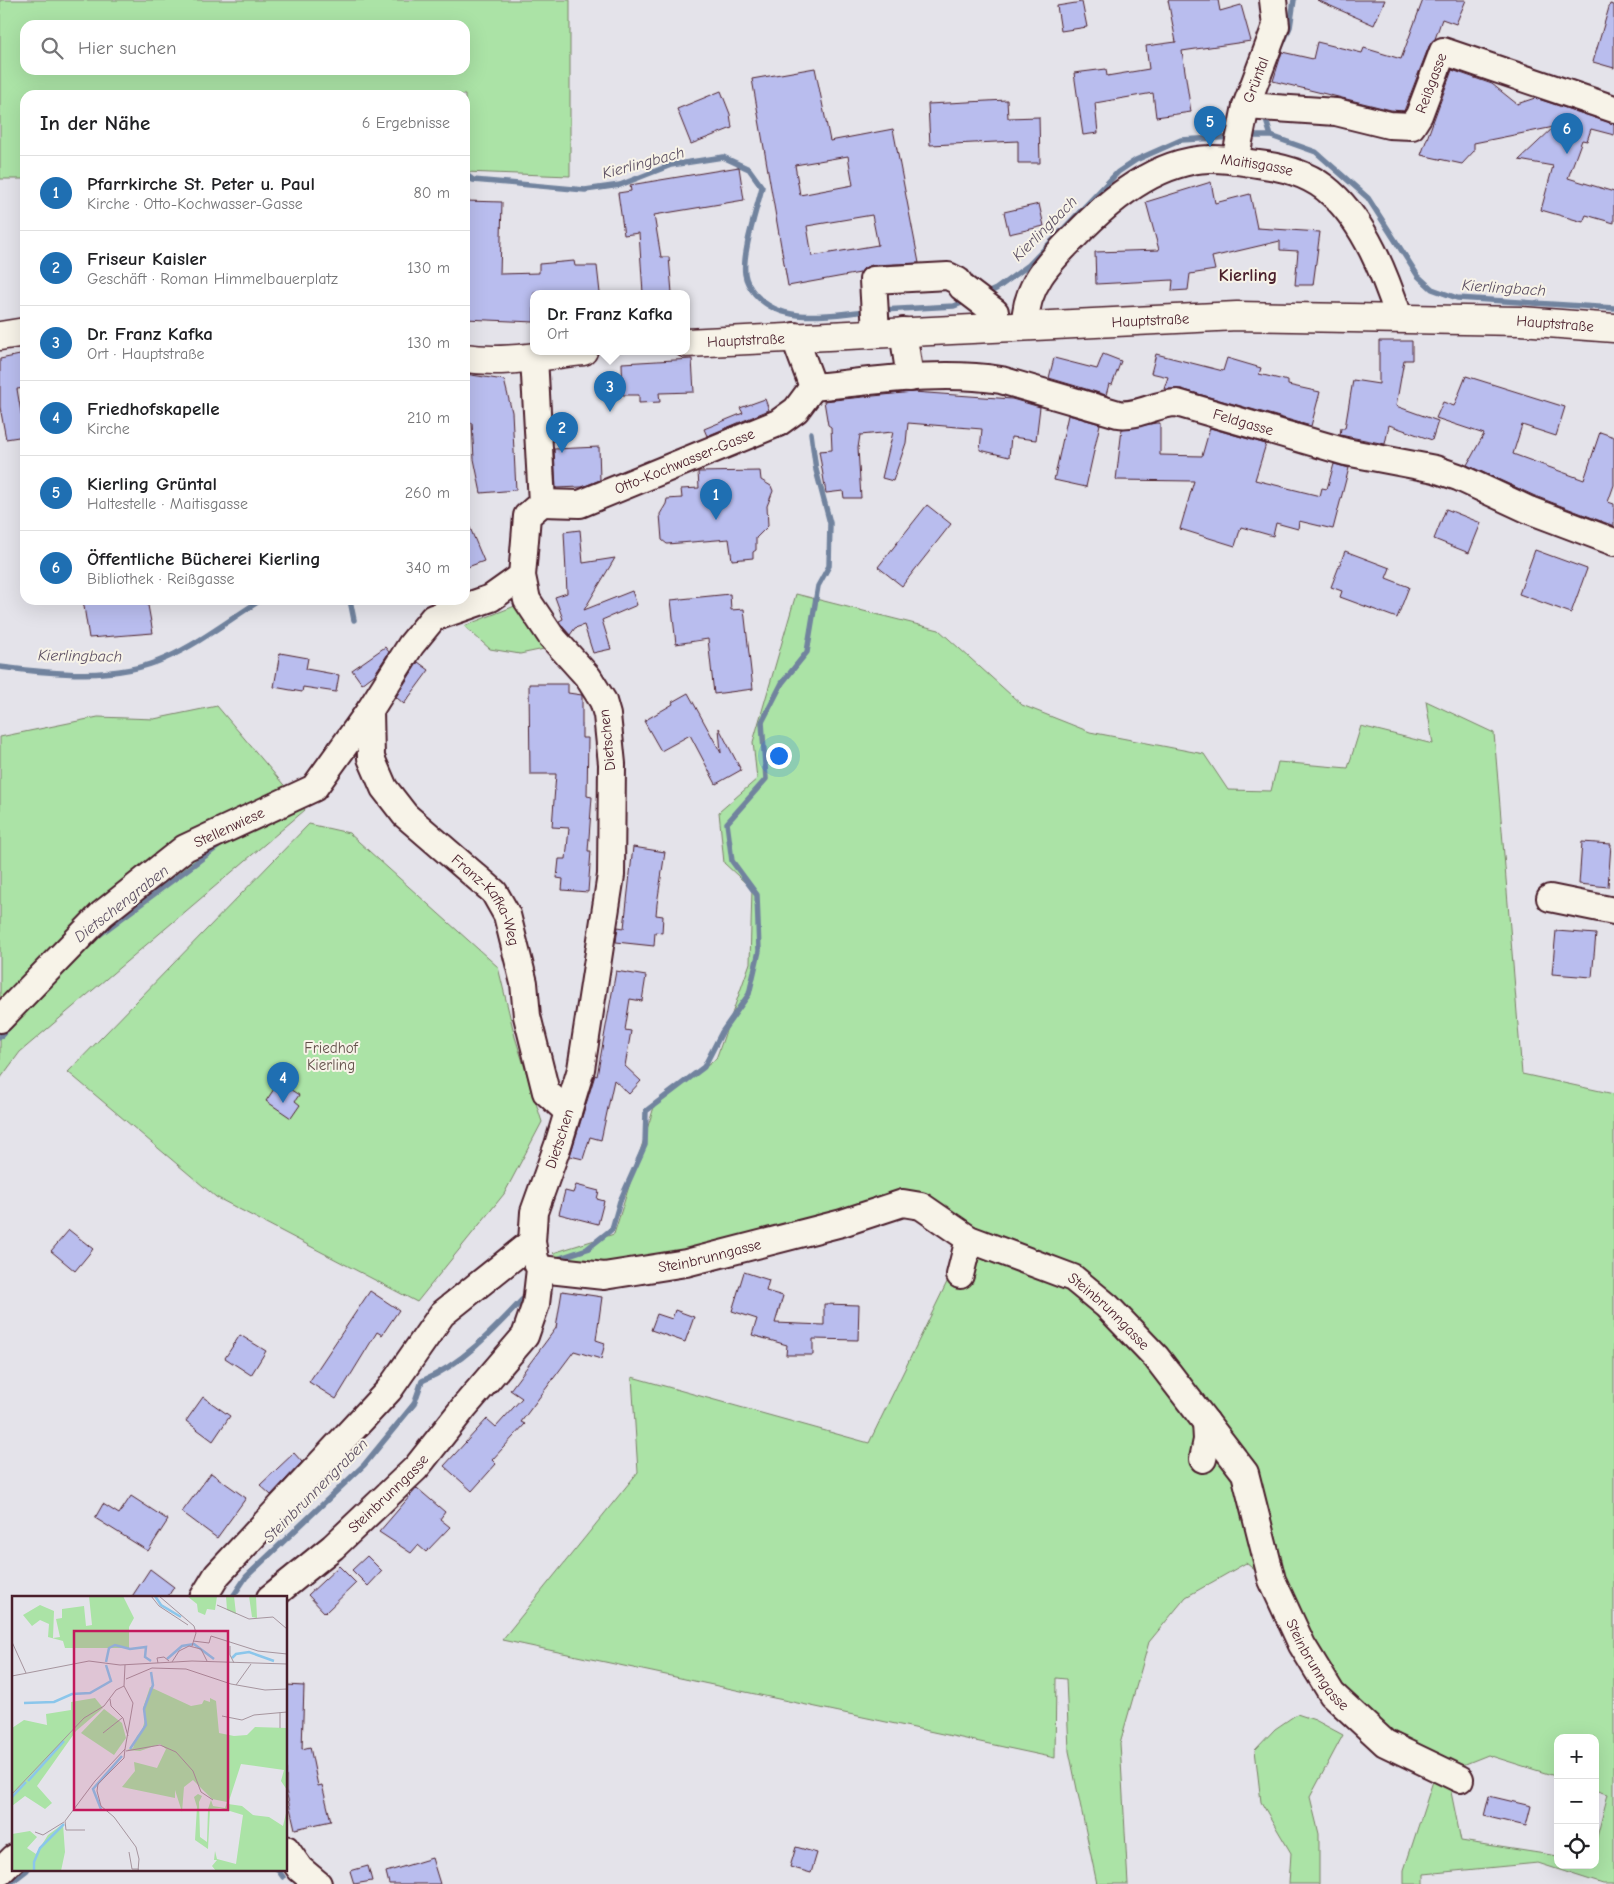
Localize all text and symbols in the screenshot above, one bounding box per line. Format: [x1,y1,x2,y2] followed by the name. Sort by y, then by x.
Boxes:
[20,20,470,75] search box
[38,34,66,62] icon: search
[78,37,176,59] text: Hier suchen
[1411,50,1451,116] street label: Reißgasse
[1239,54,1273,105] street label: Grüntal
[1194,106,1226,147] pin: 5
[40,111,150,135] text: In der Nähe
[1551,113,1583,154] pin: 6
[362,114,450,132] text: 6 Ergebnisse
[600,143,686,183] water label: Kierlingbach
[1220,150,1296,180] street label: Maitisgasse
[87,173,315,195] text: Pfarrkirche St. Peter u. Paul
[53,184,59,202] text: 1
[413,184,450,202] text: 80 m
[1008,192,1081,265] water label: Kierlingbach
[87,195,303,213] text: Kirche · Otto-Kochwasser-Gasse
[87,248,207,270] text: Friseur Kaisler
[52,259,60,277] text: 2
[407,259,450,277] text: 130 m
[1219,265,1277,286] district label: Kierling
[87,270,338,288] text: Geschäft · Roman Himmelbauerplatz
[1461,276,1547,300] water label: Kierlingbach
[530,290,690,355] popup
[547,303,673,325] text: Dr. Franz Kafka
[1111,309,1190,331] street label: Hauptstraße
[1516,312,1595,336] street label: Hauptstraße
[87,323,213,345] text: Dr. Franz Kafka
[547,325,568,343] text: Ort
[707,329,786,351] street label: Hauptstraße
[52,334,60,352] text: 3
[407,334,450,352] text: 130 m
[87,345,205,363] text: Ort · Hauptstraße
[594,371,626,412] pin: 3
[87,398,220,420] text: Friedhofskapelle
[1211,405,1276,440] street label: Feldgasse
[52,409,60,427] text: 4
[407,409,450,427] text: 210 m
[546,412,578,453] pin: 2
[87,420,130,438] text: Kirche
[612,424,758,498] street label: Otto-Kochwasser-Gasse
[87,473,217,495] text: Kierling Grüntal
[700,479,732,520] pin: 1
[52,484,60,502] text: 5
[405,484,450,502] text: 260 m
[87,495,248,513] text: Haltestelle · Maitisgasse
[87,548,321,570] text: Öffentliche Bücherei Kierling
[52,559,60,577] text: 6
[406,559,450,577] text: 340 m
[87,570,234,588] text: Bibliothek · Reißgasse
[38,646,122,666] water label: Kierlingbach
[595,708,619,772] street label: Dietschen
[766,743,792,769] your location
[191,803,268,852] street label: Stellenwiese
[448,850,523,948] street label: Franz-Kafka-Weg
[71,861,172,946] water label: Dietschengraben
[304,1039,359,1074] park label: Friedhof Kierling
[267,1062,299,1103] pin: 4
[541,1107,577,1171] street label: Dietschen
[657,1235,764,1276] street label: Steinbrunngasse
[1064,1269,1154,1354] street label: Steinbrunngasse
[260,1435,372,1547] water label: Steinbrunnengraben
[344,1450,433,1537] street label: Steinbrunngasse
[12,1596,288,1872] inset map
[1282,1616,1353,1715] street label: Steinbrunngasse
[1554,1734,1599,1869] map controls
[1554,1734,1599,1779] button: +
[1554,1779,1599,1824] button: −
[1554,1824,1599,1869] button: locate

